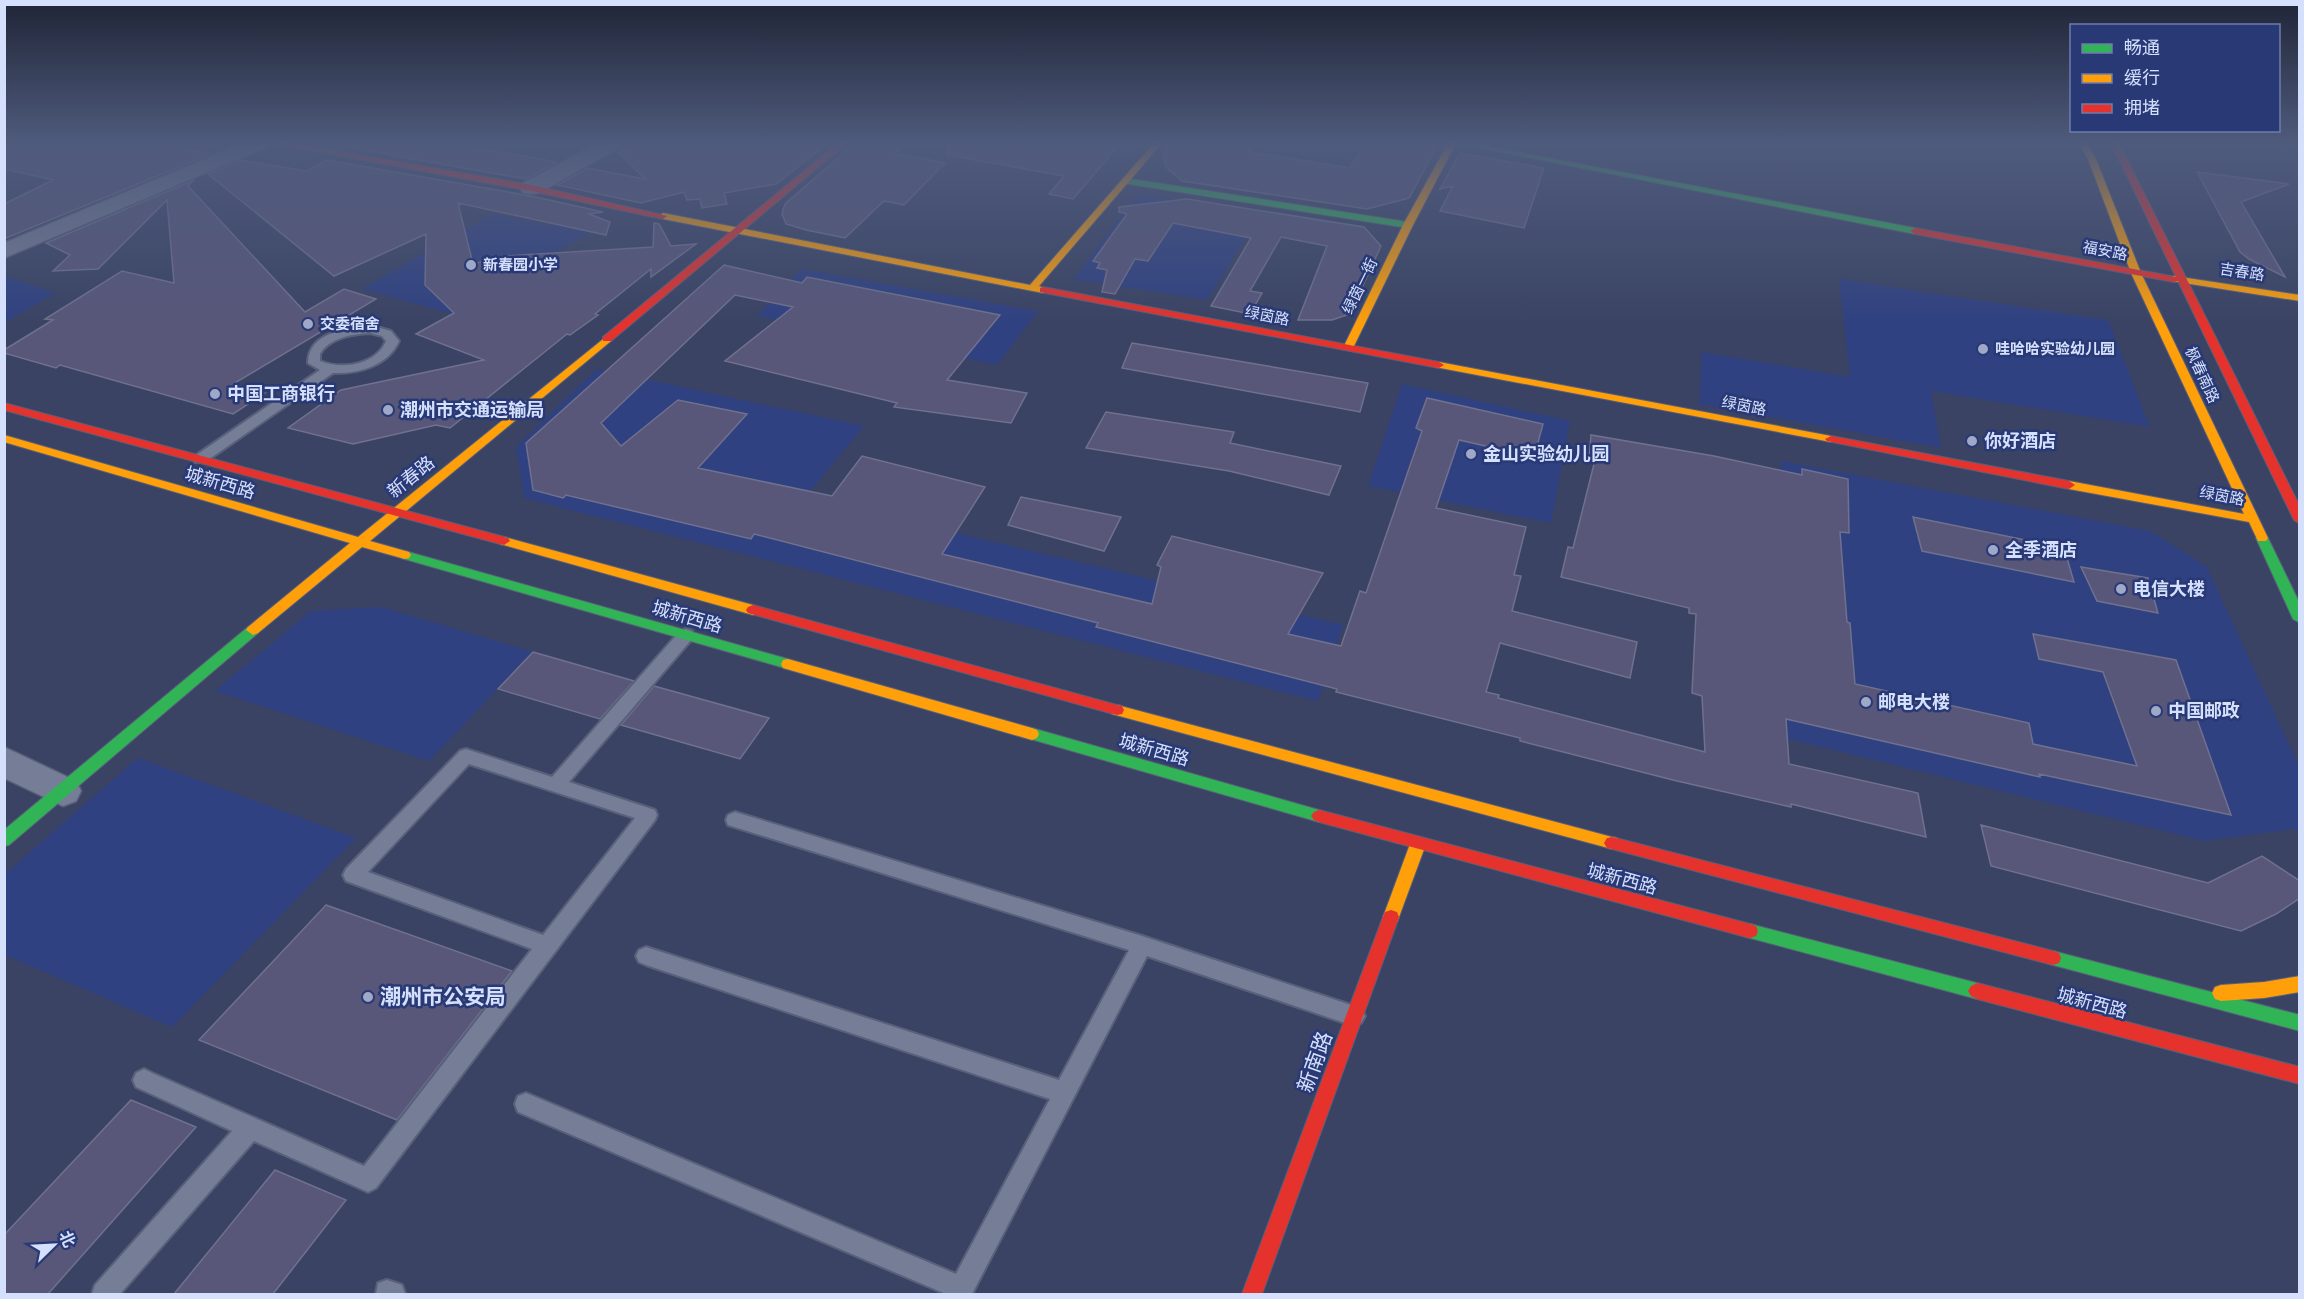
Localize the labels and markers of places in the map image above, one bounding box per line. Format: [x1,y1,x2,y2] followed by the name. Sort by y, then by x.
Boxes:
[483,255,558,274] place label: 新春园小学
[464,258,478,272] marker: 新春园小学
[320,314,380,333] place label: 交委宿舍
[301,317,315,331] marker: 交委宿舍
[1995,339,2115,358] place label: 哇哈哈实验幼儿园
[1976,342,1990,356] marker: 哇哈哈实验幼儿园
[227,383,335,405] place label: 中国工商银行
[208,387,222,401] marker: 中国工商银行
[400,399,544,421] place label: 潮州市交通运输局
[381,403,395,417] marker: 潮州市交通运输局
[1984,430,2056,452] place label: 你好酒店
[1965,434,1979,448] marker: 你好酒店
[1483,443,1609,465] place label: 金山实验幼儿园
[1464,447,1478,461] marker: 金山实验幼儿园
[2005,539,2077,561] place label: 全季酒店
[1986,543,2000,557] marker: 全季酒店
[2133,578,2205,600] place label: 电信大楼
[2114,582,2128,596] marker: 电信大楼
[1878,691,1950,713] place label: 邮电大楼
[1859,695,1873,709] marker: 邮电大楼
[2168,700,2240,722] place label: 中国邮政
[2149,704,2163,718] marker: 中国邮政
[380,984,506,1009] place label: 潮州市公安局
[361,990,375,1004] marker: 潮州市公安局

